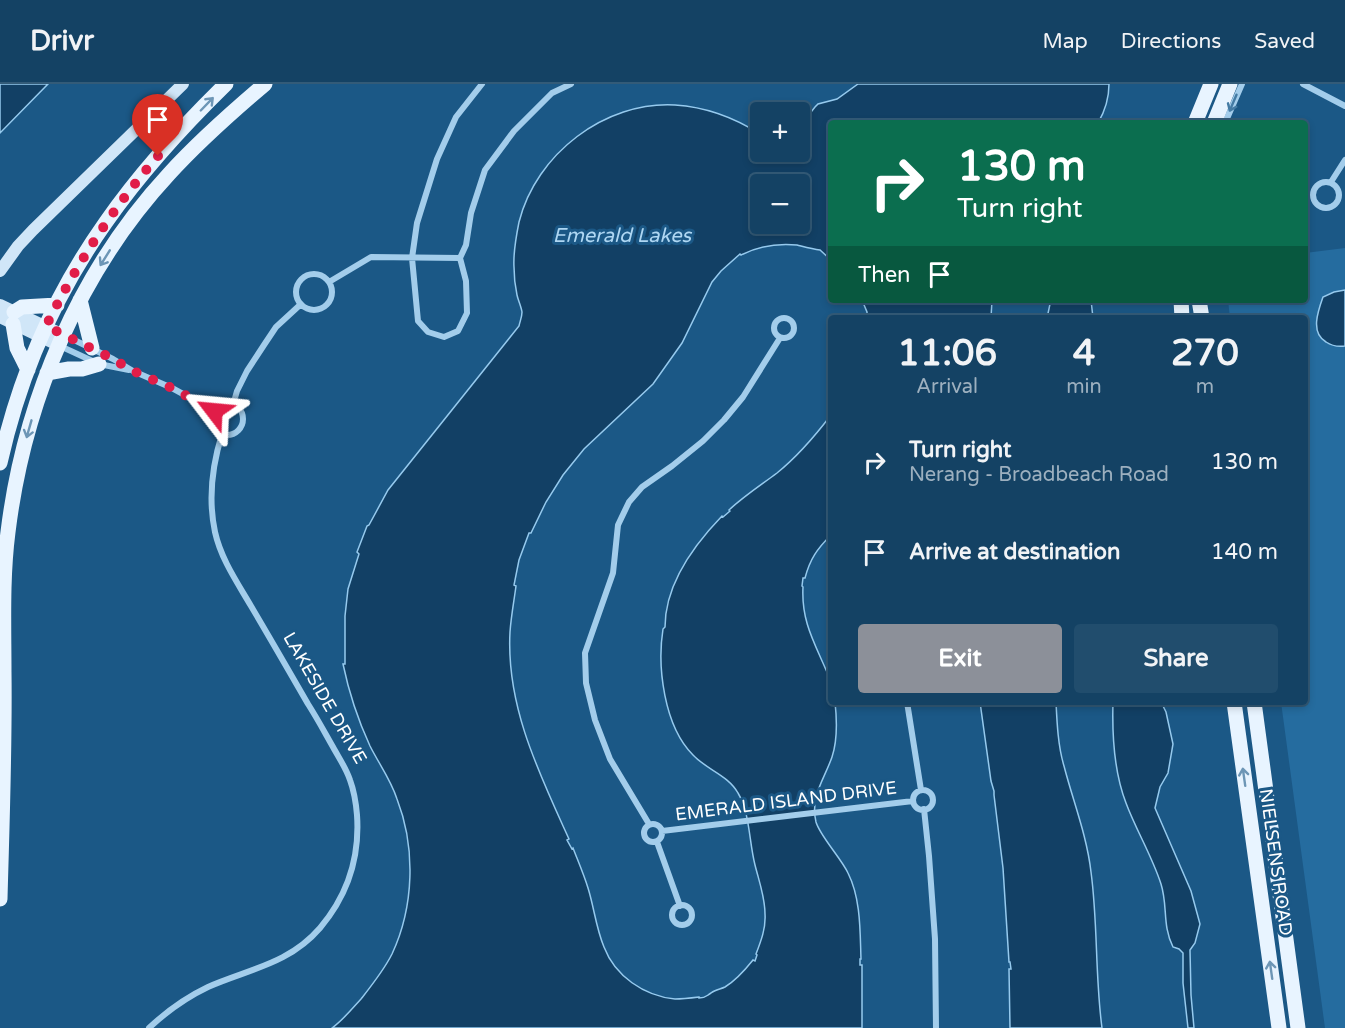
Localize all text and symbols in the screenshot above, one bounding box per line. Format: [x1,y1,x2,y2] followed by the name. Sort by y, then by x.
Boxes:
[30,24,94,58] text: Drivr
[1042,29,1088,54] text: Map
[1121,29,1221,54] text: Directions
[1254,29,1315,54] text: Saved
[132,94,183,156] pin
[1227,94,1238,112] one-way arrow
[200,96,214,111] one-way arrow
[750,102,810,234] map controls
[750,102,810,162] button: +
[141,103,174,136] icon: arrive
[957,141,1086,192] text: 130 m
[858,144,936,222] icon: right
[750,174,810,234] button: −
[957,192,1083,225] text: Turn right
[553,224,693,248] water label: Emerald Lakes
[99,249,111,266] one-way arrow
[923,258,956,291] icon: arrive
[858,262,911,288] text: Then
[897,332,997,375] text: 11:06
[1073,332,1095,375] text: 4
[1171,332,1239,375] text: 270
[916,375,978,399] text: Arrival
[1066,375,1102,399] text: min
[1196,375,1214,399] text: m
[182,379,246,443] position arrow
[23,419,34,438] one-way arrow
[909,437,1011,463] text: Turn right
[858,446,891,479] icon: right
[1211,449,1278,475] text: 130 m
[909,463,1169,487] text: Nerang - Broadbeach Road
[858,536,891,569] icon: arrive
[909,539,1120,565] text: Arrive at destination
[1211,539,1278,565] text: 140 m
[858,624,1062,693] button: Exit
[1074,624,1278,693] button: Share
[278,628,372,768] street label: LAKESIDE DRIVE
[1239,768,1250,787] one-way arrow
[674,776,898,826] street label: EMERALD ISLAND DRIVE
[1255,787,1297,937] street label: NIELSENS ROAD
[1266,961,1277,980] one-way arrow

